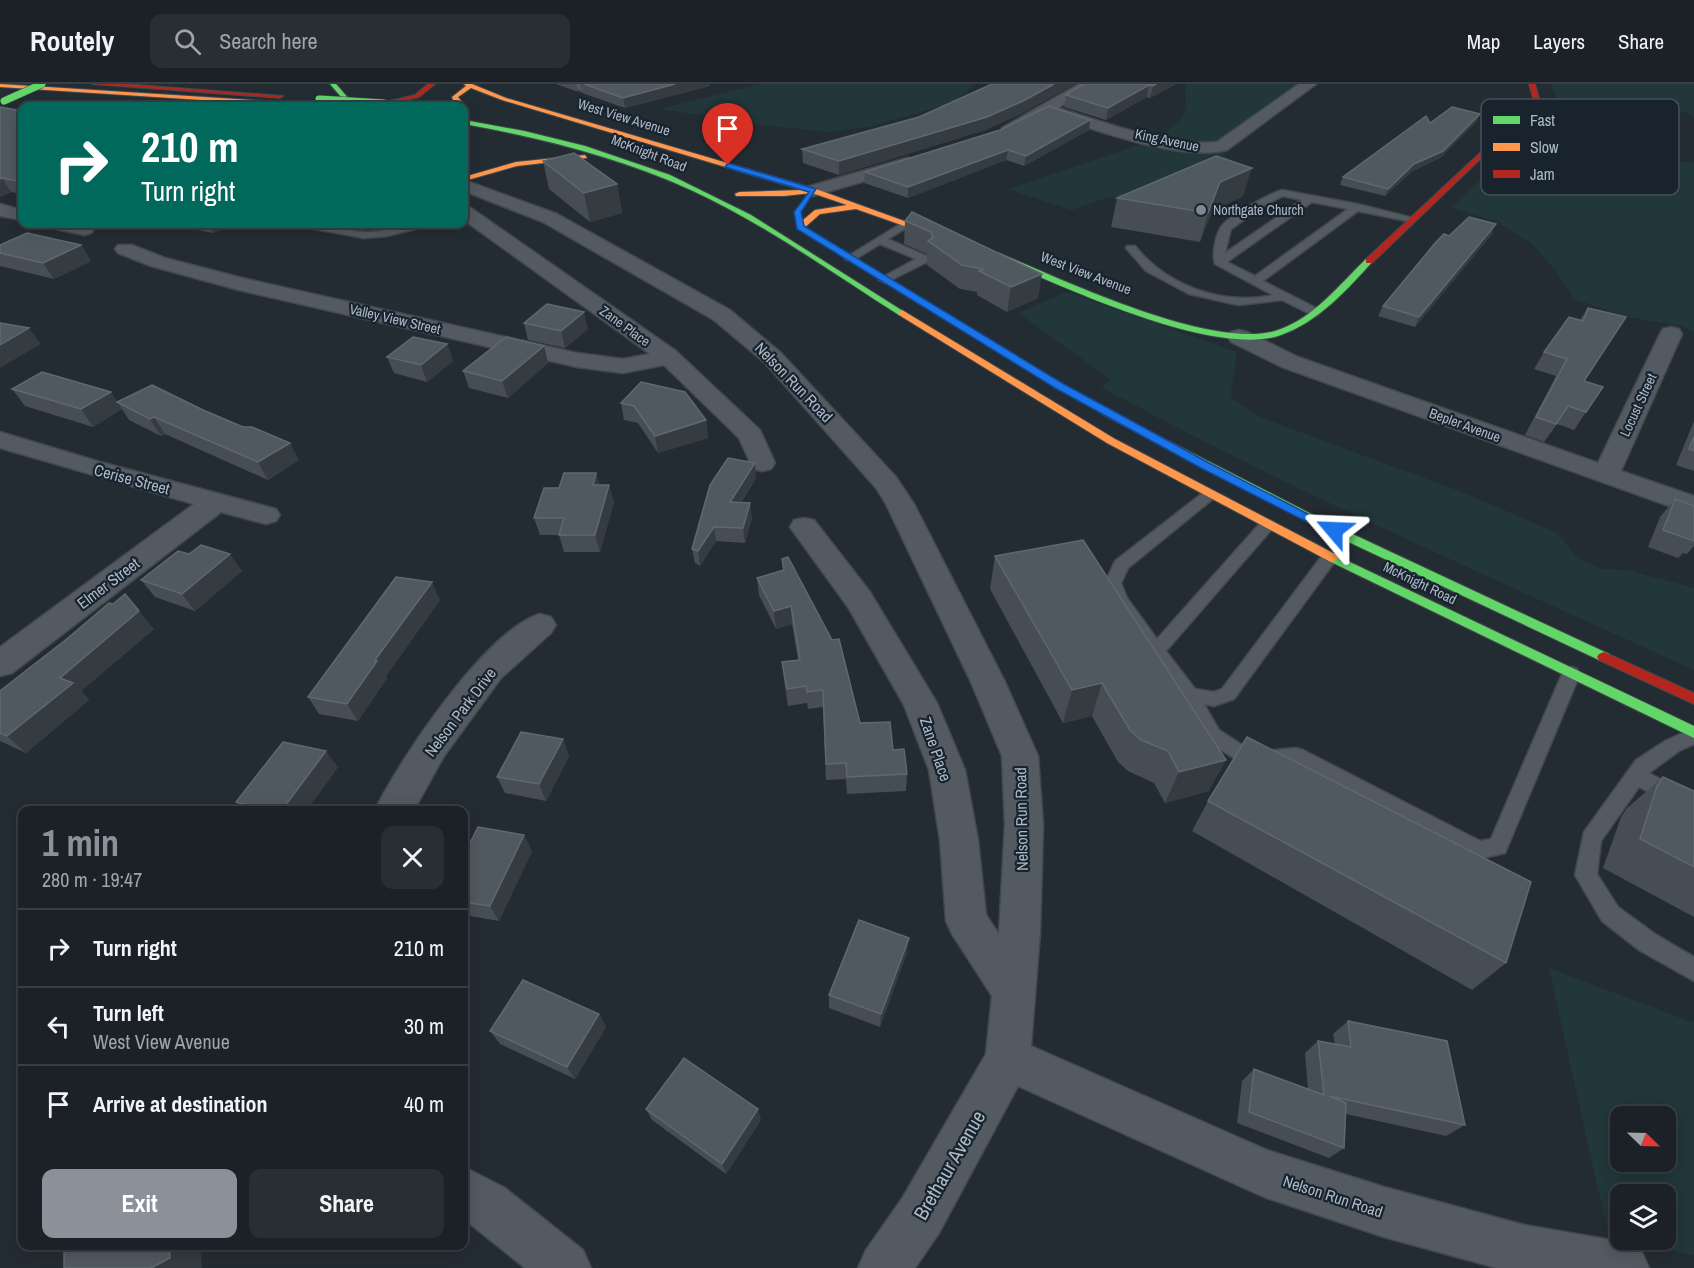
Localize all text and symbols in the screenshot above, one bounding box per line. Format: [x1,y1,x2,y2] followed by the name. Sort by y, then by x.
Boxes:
[150,14,570,68] search box
[30,22,114,60] text: Routely
[171,25,204,58] icon: search
[219,26,317,56] text: Search here
[1467,27,1500,56] text: Map
[1533,27,1585,56] text: Layers
[1618,27,1664,56] text: Share
[576,94,672,140] street label: West View Avenue
[1481,99,1679,195] legend
[702,103,753,165] pin
[1530,109,1555,131] text: Fast
[711,112,744,145] icon: arrive
[141,119,239,175] text: 210 m
[1133,124,1201,156] street label: King Avenue
[42,126,120,204] icon: right
[609,130,689,176] street label: McKnight Road
[1530,136,1559,158] text: Slow
[1530,163,1555,185] text: Jam
[141,173,235,209] text: Turn right
[1213,201,1304,219] place label: Northgate Church
[1194,203,1208,217] marker: Northgate Church
[1038,247,1134,299] street label: West View Avenue
[348,300,442,338] street label: Valley View Street
[596,302,654,350] street label: Zane Place
[750,337,838,427] street label: Nelson Run Road
[1616,371,1660,439] street label: Locust Street
[1427,404,1503,446] street label: Bepler Avenue
[92,458,173,500] street label: Cerise Street
[1302,498,1366,562] position arrow
[72,552,144,614] street label: Elmer Street
[1380,558,1460,608] street label: McKnight Road
[419,663,501,761] street label: Nelson Park Drive
[915,714,957,784] street label: Zane Place
[1009,767,1033,871] street label: Nelson Run Road
[42,819,119,867] text: 1 min
[381,826,444,889] button: close
[42,866,142,893] text: 280 m · 19:47
[42,932,75,965] icon: right
[93,933,177,963] text: Turn right
[394,933,444,963] text: 210 m
[93,998,164,1028] text: Turn left
[42,1010,75,1043] icon: left
[404,1011,444,1041] text: 30 m
[93,1028,230,1055] text: West View Avenue
[42,1088,75,1121] icon: arrive
[93,1089,267,1119] text: Arrive at destination
[404,1089,444,1119] text: 40 m
[907,1105,991,1225] street label: Brethaur Avenue
[1610,1106,1676,1172] north arrow
[1610,1106,1676,1250] map controls
[42,1169,237,1238] button: Exit
[249,1169,444,1238] button: Share
[1280,1170,1386,1222] street label: Nelson Run Road
[1610,1184,1676,1250] button: layers

